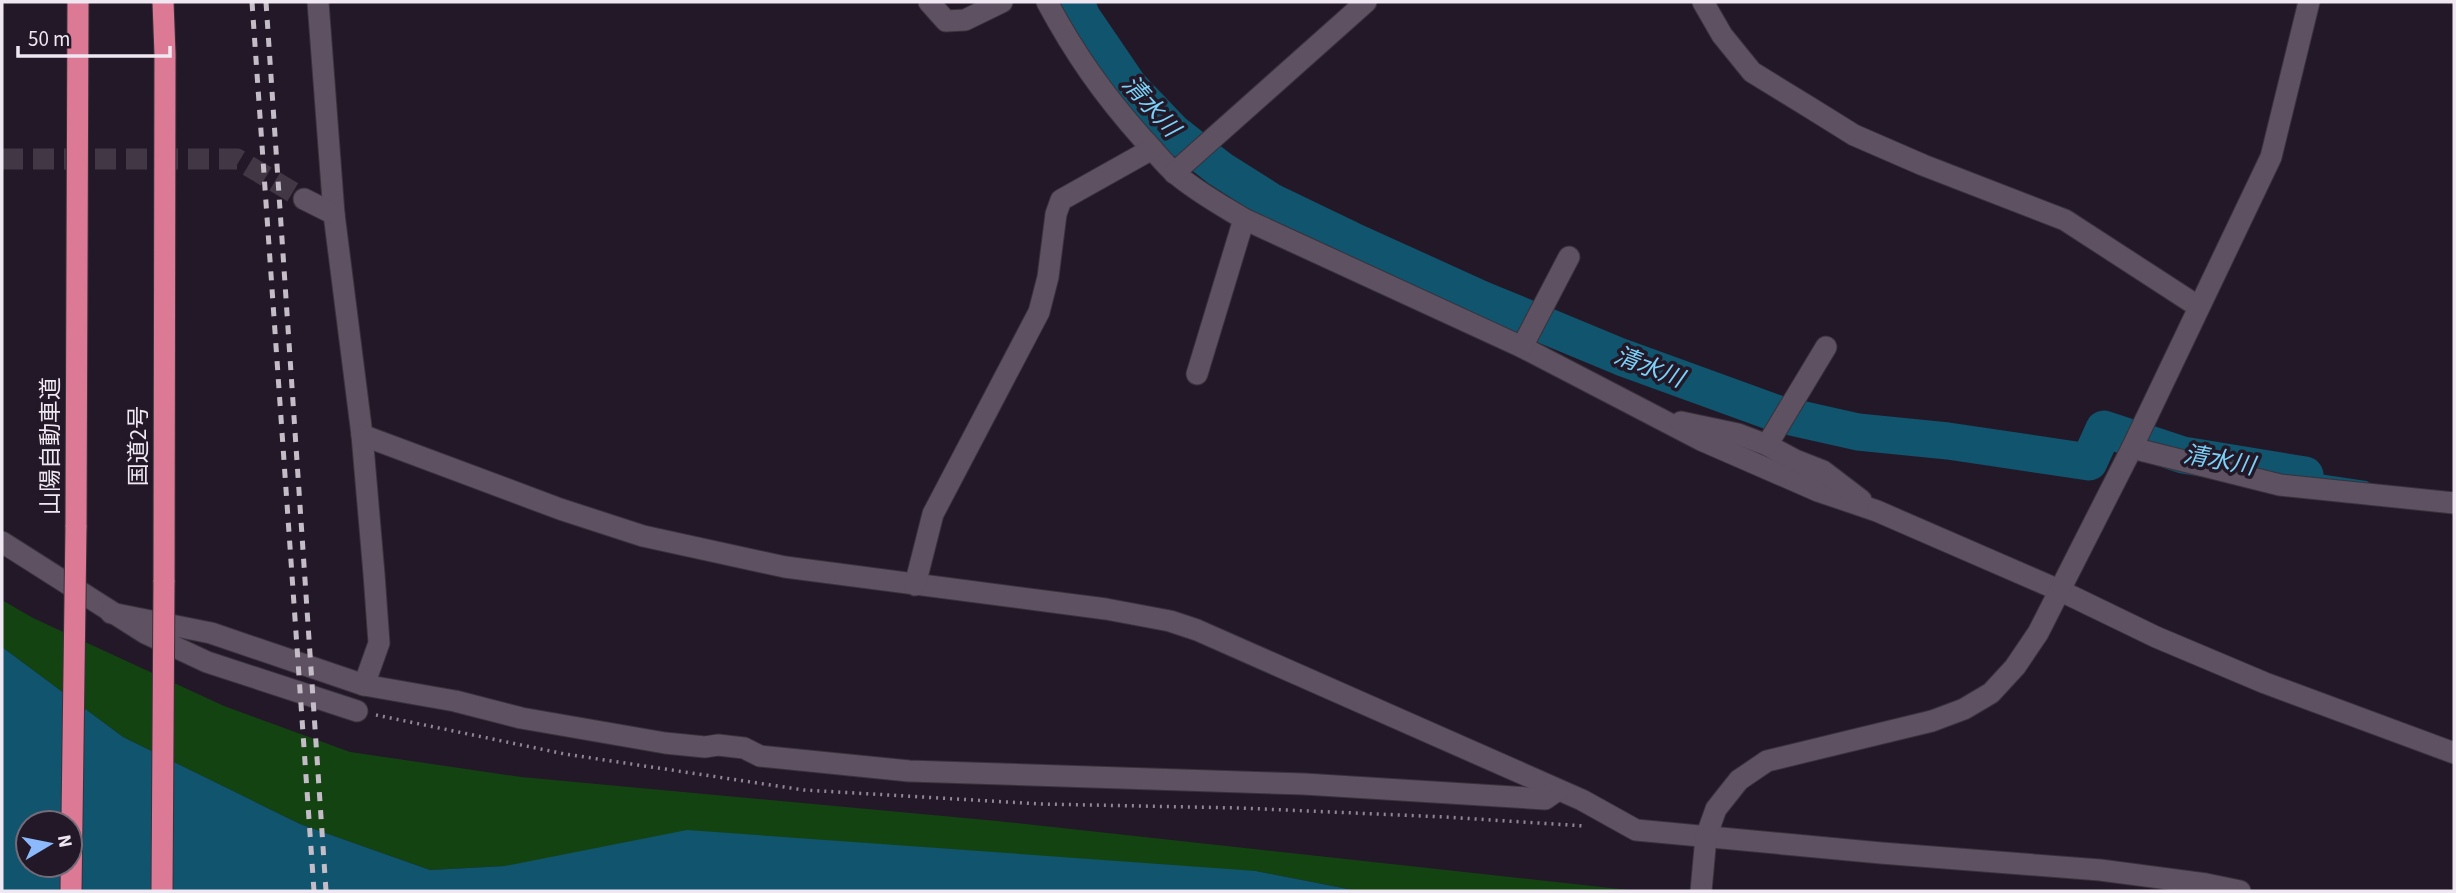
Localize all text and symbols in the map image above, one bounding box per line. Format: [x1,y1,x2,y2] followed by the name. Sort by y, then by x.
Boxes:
[18,14,170,58] scale bar
[28,24,70,54] text: 50 m
[1114,68,1190,147] water label: 清水川
[1609,338,1692,398] water label: 清水川
[34,377,67,515] street label: 山陽自動車道
[122,406,155,486] street label: 国道2号
[2180,437,2260,484] water label: 清水川
[14,809,84,879] north arrow
[50,833,79,850] text: N

